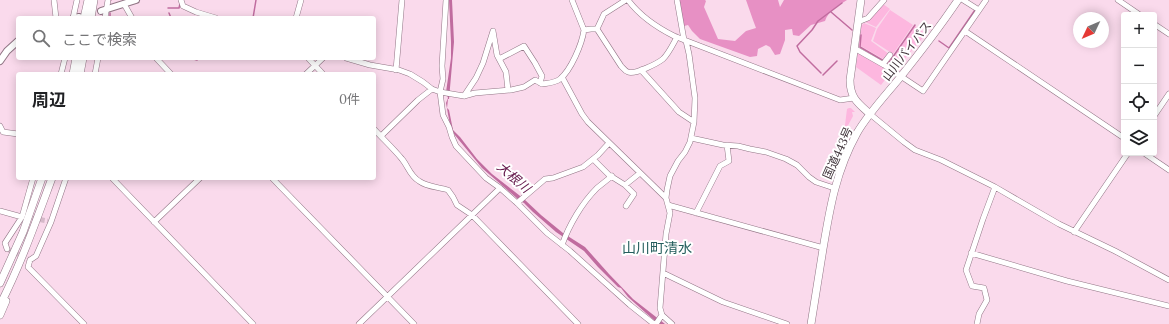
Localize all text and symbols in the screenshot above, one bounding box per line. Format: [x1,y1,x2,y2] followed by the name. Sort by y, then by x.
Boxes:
[1073,12,1109,48] north arrow
[1121,12,1157,156] map controls
[1121,12,1157,48] button: +
[16,16,376,60] search box
[879,18,935,84] street label: 山川バイパス
[30,27,52,49] icon: search
[62,30,137,49] text: ここで検索
[1121,48,1157,84] button: −
[1121,84,1157,120] button: locate
[32,89,66,111] text: 周辺
[339,91,360,108] text: 0件
[1121,120,1157,156] button: layers
[819,124,856,181] street label: 国道443号
[493,158,535,198] water label: 大根川
[622,239,692,257] district label: 山川町清水

